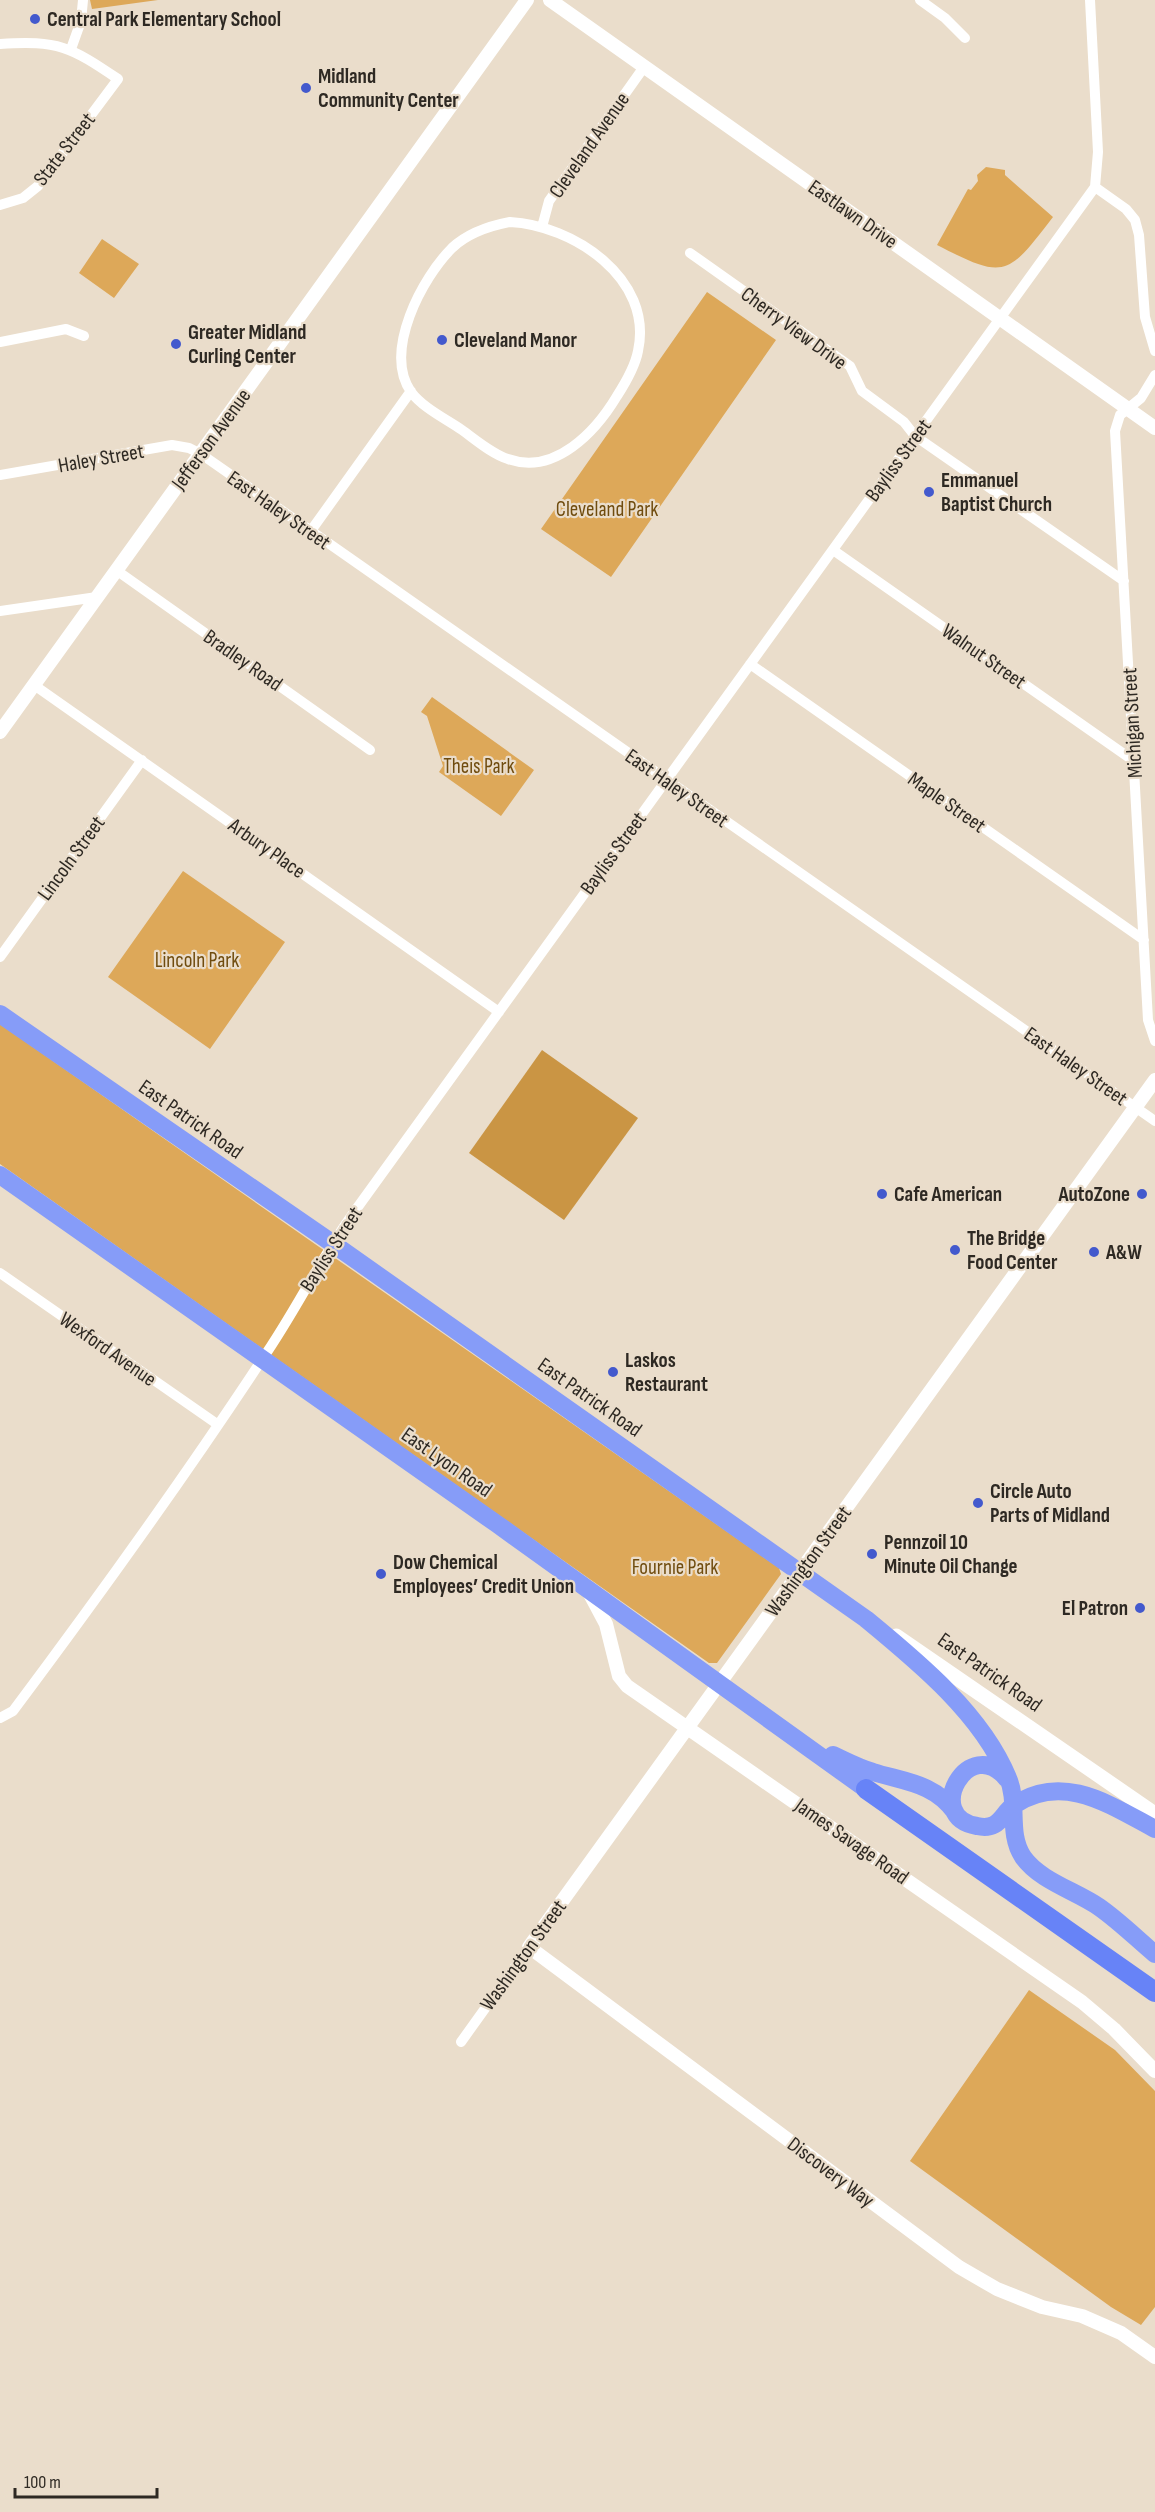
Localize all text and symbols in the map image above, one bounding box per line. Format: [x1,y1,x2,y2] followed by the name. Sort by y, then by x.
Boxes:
[47,7,281,32] place label: Central Park Elementary School
[28,12,42,26] marker: Central Park Elementary School
[318,64,459,113] place label: Midland Community Center
[299,81,313,95] marker: Midland Community Center
[544,88,635,203] street label: Cleveland Avenue
[28,108,101,191] street label: State Street
[803,175,902,254] street label: Eastlawn Drive
[736,282,852,375] street label: Cherry View Drive
[188,320,306,369] place label: Greater Midland Curling Center
[454,328,577,353] place label: Cleveland Manor
[435,333,449,347] marker: Cleveland Manor
[169,337,183,351] marker: Greater Midland Curling Center
[166,384,256,495] street label: Jefferson Avenue
[860,414,937,507] street label: Bayliss Street
[56,439,146,478] street label: Haley Street
[222,466,335,555] street label: East Haley Street
[941,468,1052,517] place label: Emmanuel Baptist Church
[922,485,936,499] marker: Emmanuel Baptist Church
[556,497,658,522] park label: Cleveland Park
[937,618,1031,694] street label: Walnut Street
[198,624,287,697] street label: Bradley Road
[1117,667,1148,779] street label: Michigan Street
[620,744,733,833] street label: East Haley Street
[443,754,515,779] park label: Theis Park
[903,767,990,838] street label: Maple Street
[575,807,652,900] street label: Bayliss Street
[32,811,110,905] street label: Lincoln Street
[223,812,310,884] street label: Arbury Place
[155,948,239,973] park label: Lincoln Park
[1019,1022,1132,1111] street label: East Haley Street
[134,1074,248,1164] street label: East Patrick Road
[894,1182,1002,1207] place label: Cafe American
[1057,1182,1130,1207] place label: AutoZone
[875,1187,889,1201] marker: Cafe American
[1135,1187,1149,1201] marker: AutoZone
[295,1202,368,1296] street label: Bayliss Street
[967,1226,1058,1275] place label: The Bridge Food Center
[1105,1240,1142,1265] place label: A&W
[948,1243,962,1257] marker: The Bridge Food Center
[1087,1245,1101,1259] marker: A&W
[54,1307,161,1392] street label: Wexford Avenue
[625,1348,708,1397] place label: Laskos Restaurant
[533,1352,647,1442] street label: East Patrick Road
[606,1365,620,1379] marker: Laskos Restaurant
[397,1422,497,1503] street label: East Lyon Road
[990,1479,1110,1528] place label: Circle Auto Parts of Midland
[971,1496,985,1510] marker: Circle Auto Parts of Midland
[760,1501,857,1621] street label: Washington Street
[884,1530,1018,1579] place label: Pennzoil 10 Minute Oil Change
[865,1547,879,1561] marker: Pennzoil 10 Minute Oil Change
[393,1550,574,1599] place label: Dow Chemical Employees’ Credit Union
[632,1555,718,1580] park label: Fournie Park
[374,1567,388,1581] marker: Dow Chemical Employees’ Credit Union
[1062,1596,1128,1621] place label: El Patron
[1133,1601,1147,1615] marker: El Patron
[933,1627,1047,1717] street label: East Patrick Road
[789,1792,913,1890] street label: James Savage Road
[475,1895,572,2015] street label: Washington Street
[783,2132,879,2213] street label: Discovery Way
[15,2461,158,2499] scale bar
[24,2472,61,2493] text: 100 m

